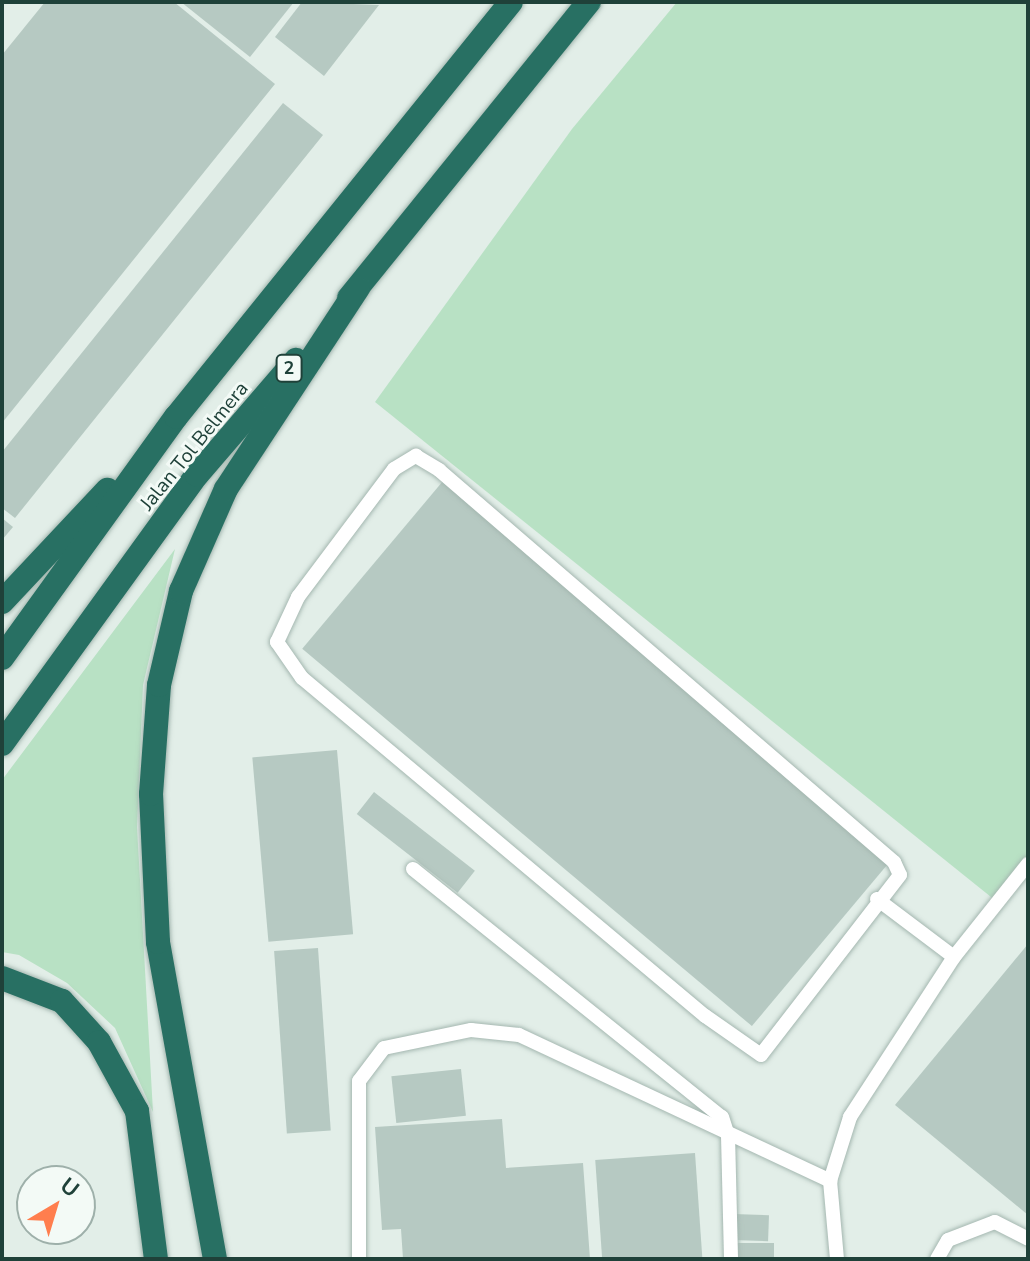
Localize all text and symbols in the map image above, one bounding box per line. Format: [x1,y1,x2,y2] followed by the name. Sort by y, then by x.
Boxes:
[275,354,303,382] road number: 2
[135,377,253,515] street label: Jalan Tol Belmera
[16,1165,96,1245] north arrow
[54,1171,85,1204] text: U

